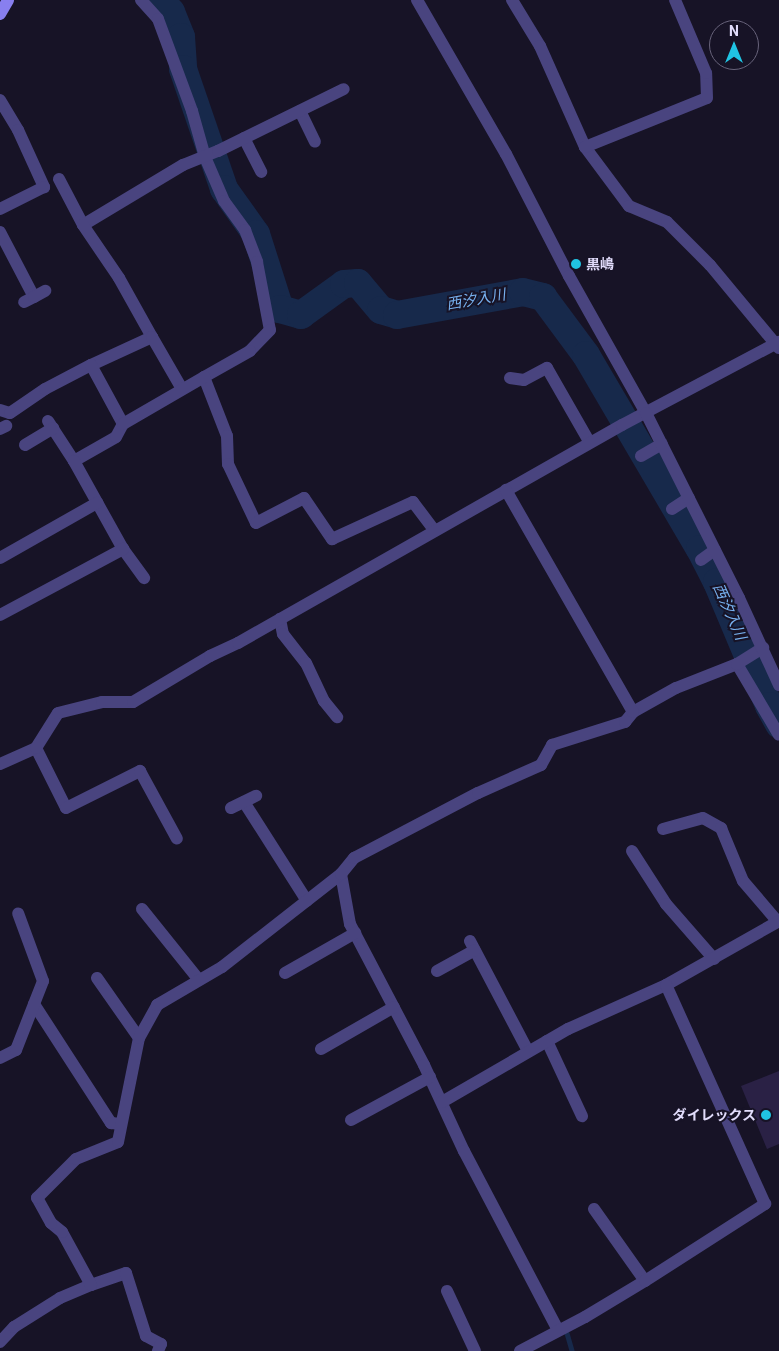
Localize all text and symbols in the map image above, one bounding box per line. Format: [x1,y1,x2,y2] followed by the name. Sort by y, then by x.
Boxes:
[709,20,759,70] north arrow
[729,23,739,39] text: N
[586,256,614,272] place label: 黒嶋
[570,258,582,270] marker: 黒嶋
[445,286,507,314] water label: 西汐入川
[709,581,749,643] water label: 西汐入川
[672,1107,756,1123] place label: ダイレックス
[760,1109,772,1121] marker: ダイレックス

